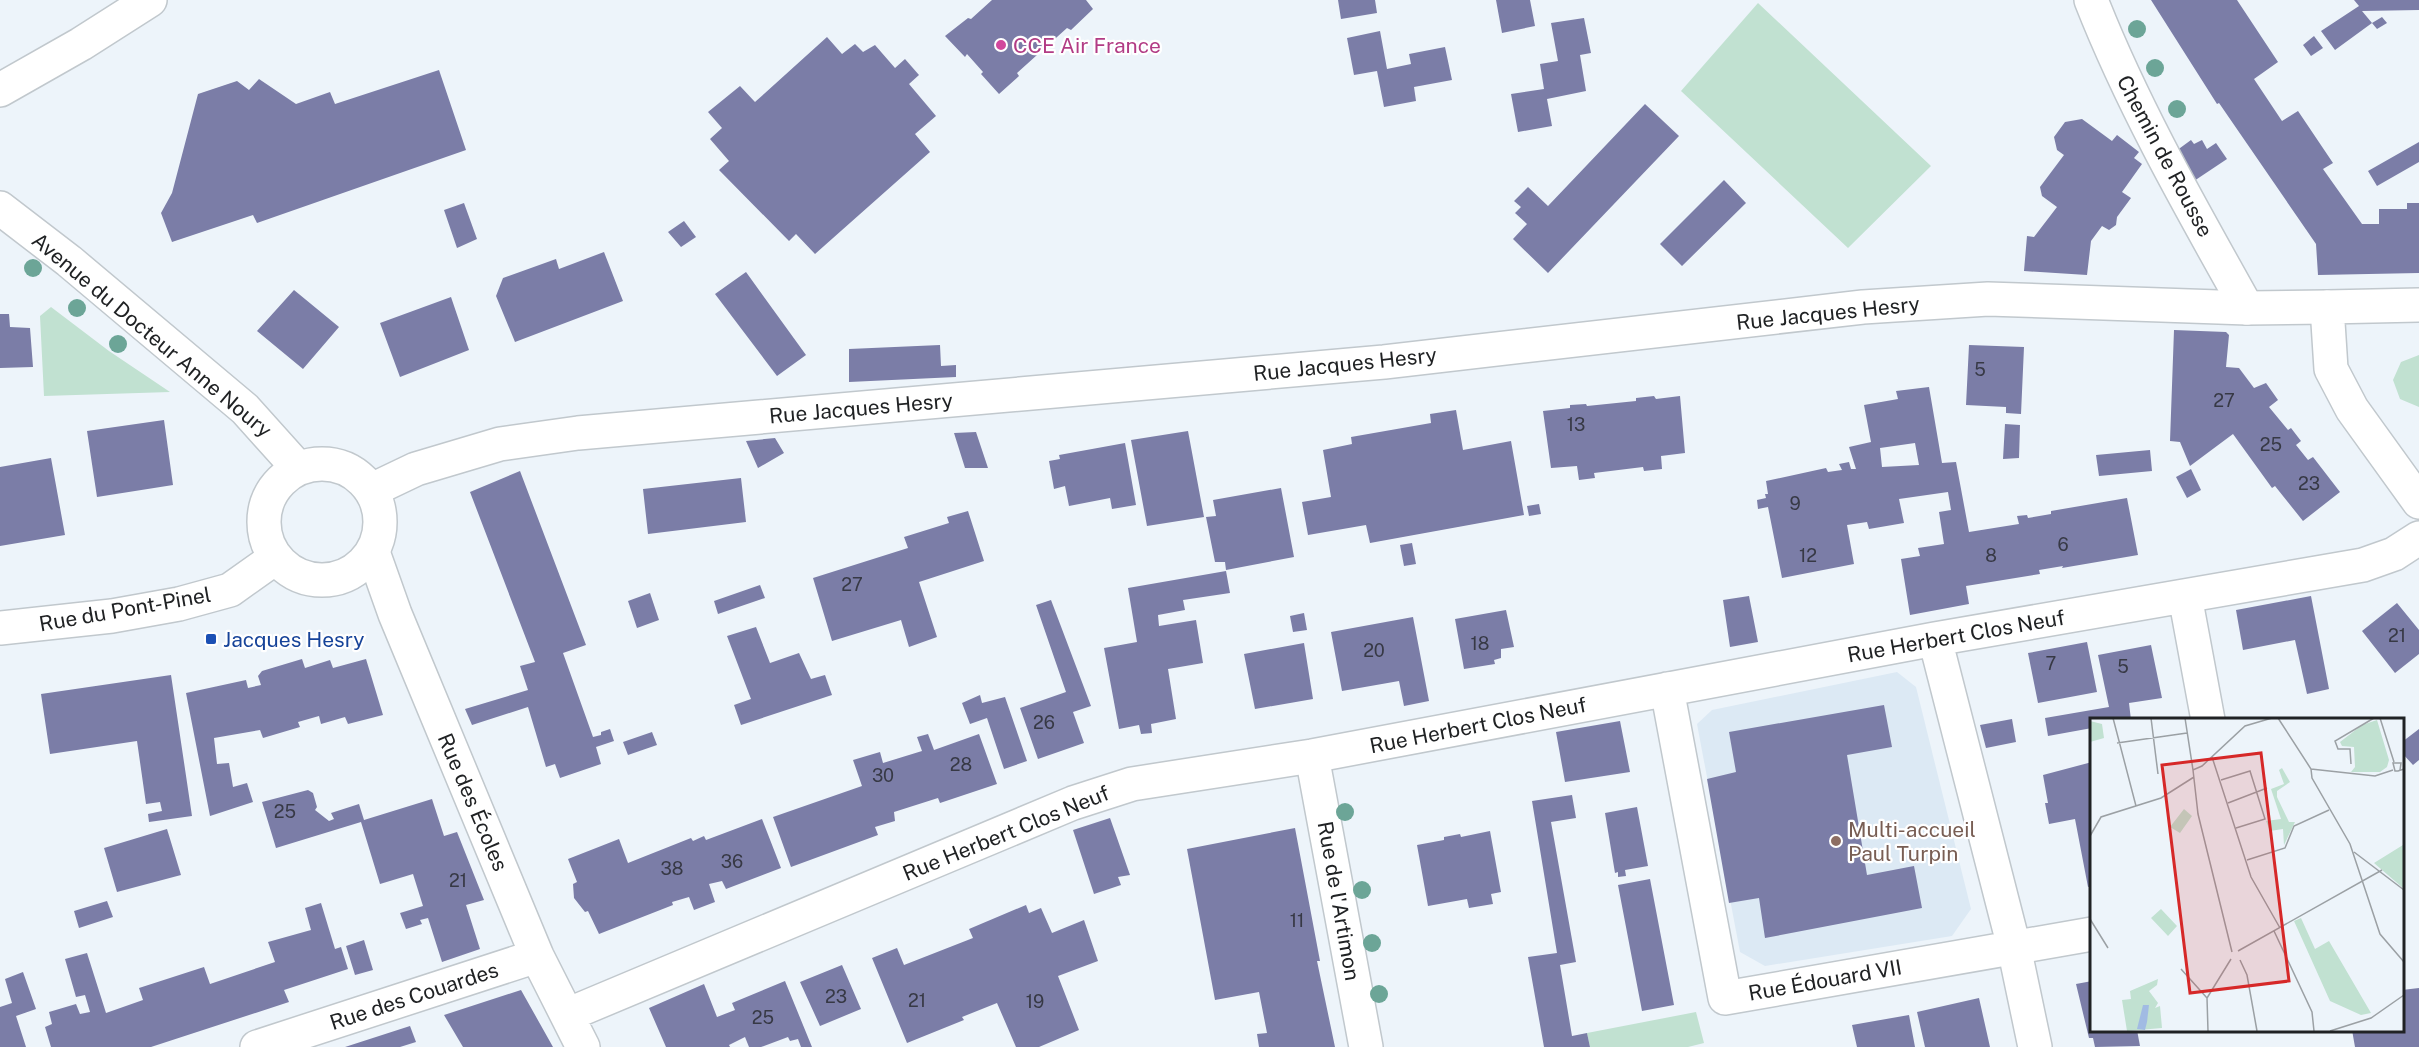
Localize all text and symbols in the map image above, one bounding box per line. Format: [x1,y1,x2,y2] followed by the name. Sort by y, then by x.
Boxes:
[1013,33,1161,58] place label: CCE Air France
[994,38,1008,52] marker: CCE Air France
[2112,71,2218,241] street label: Chemin de Rousse
[27,227,277,443] street label: Avenue du Docteur Anne Noury
[1735,291,1921,335] street label: Rue Jacques Hesry
[1252,342,1438,386] street label: Rue Jacques Hesry
[1974,359,1986,380] house number: 5
[768,388,954,428] street label: Rue Jacques Hesry
[2213,390,2235,411] house number: 27
[1567,414,1585,435] house number: 13
[2260,434,2282,455] house number: 25
[2298,473,2320,494] house number: 23
[1789,493,1801,514] house number: 9
[2057,534,2069,555] house number: 6
[1799,545,1817,566] house number: 12
[1985,545,1997,566] house number: 8
[841,574,863,595] house number: 27
[37,582,213,636] street label: Rue du Pont-Pinel
[1845,605,2067,667] street label: Rue Herbert Clos Neuf
[2388,625,2406,646] house number: 21
[223,627,364,652] place label: Jacques Hesry
[204,632,218,646] marker: Jacques Hesry
[1471,633,1489,654] house number: 18
[1363,640,1385,661] house number: 20
[2046,653,2056,674] house number: 7
[2117,656,2129,677] house number: 5
[1367,692,1589,758] street label: Rue Herbert Clos Neuf
[1033,712,1055,733] house number: 26
[2090,718,2404,1032] inset map
[433,729,513,875] street label: Rue des Écoles
[950,754,972,775] house number: 28
[872,765,894,786] house number: 30
[899,780,1113,886] street label: Rue Herbert Clos Neuf
[274,801,296,822] house number: 25
[1848,817,1976,866] place label: Multi-accueil Paul Turpin
[1313,819,1365,983] street label: Rue de l'Artimon
[1829,834,1843,848] marker: Multi-accueil Paul Turpin
[721,851,743,872] house number: 36
[661,858,683,879] house number: 38
[449,870,467,891] house number: 21
[1290,910,1304,931] house number: 11
[1746,954,1904,1006] street label: Rue Édouard VII
[326,957,502,1035] street label: Rue des Couardes
[825,986,847,1007] house number: 23
[908,990,926,1011] house number: 21
[1026,991,1044,1012] house number: 19
[752,1007,774,1028] house number: 25

